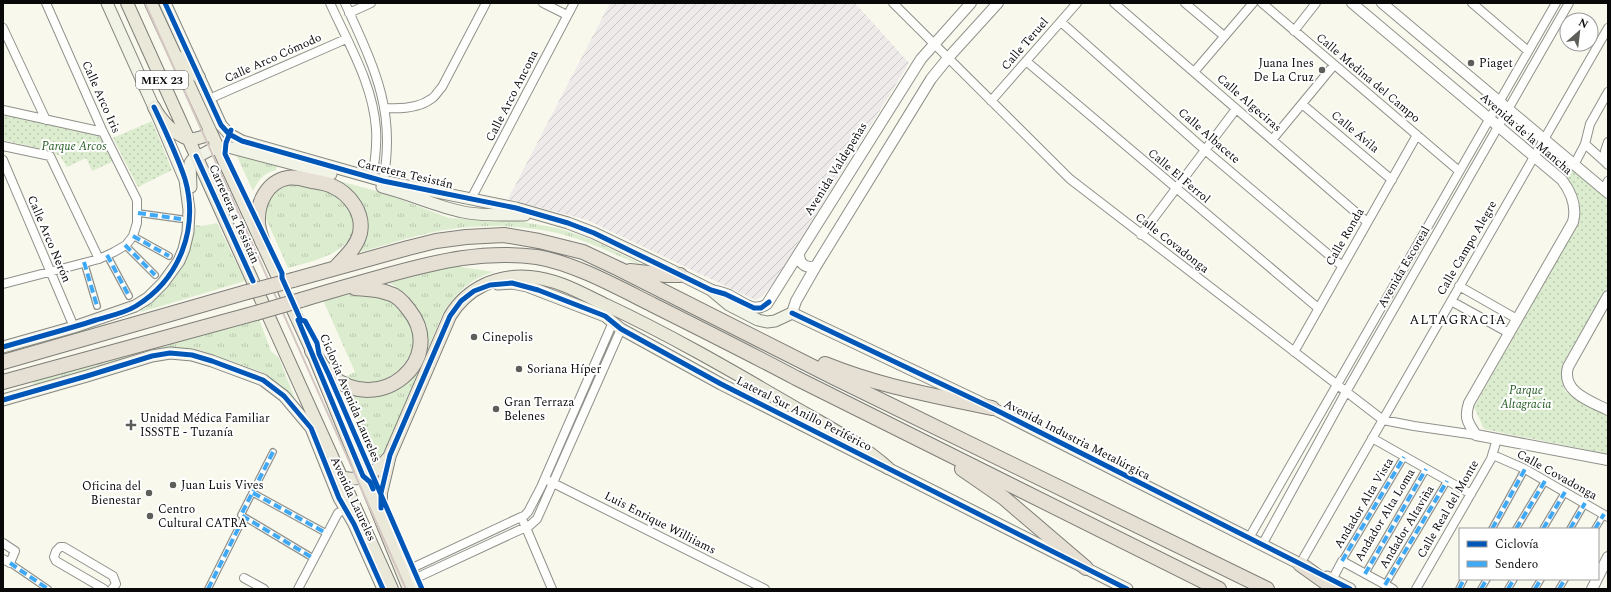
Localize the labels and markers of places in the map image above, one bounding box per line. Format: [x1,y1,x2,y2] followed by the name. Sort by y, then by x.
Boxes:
[1253,54,1314,87] place label: Juana Ines De La Cruz
[1479,54,1513,73] place label: Piaget
[1466,58,1476,68] marker: Piaget
[1317,65,1327,75] marker: Juana Ines De La Cruz
[482,328,533,347] place label: Cinepolis
[469,332,479,342] marker: Cinepolis
[527,360,601,379] place label: Soriana Híper
[514,364,524,374] marker: Soriana Híper
[504,393,574,426] place label: Gran Terraza Belenes
[491,404,501,414] marker: Gran Terraza Belenes
[140,409,270,442] place label: Unidad Médica Familiar ISSSTE - Tuzanía
[125,419,137,431] marker: Unidad Médica Familiar ISSSTE - Tuzanía
[181,476,264,495] place label: Juan Luis Vives
[82,477,141,510] place label: Oficina del Bienestar
[168,480,178,490] marker: Juan Luis Vives
[144,488,154,498] marker: Oficina del Bienestar
[158,500,247,533] place label: Centro Cultural CATRA
[145,511,155,521] marker: Centro Cultural CATRA

